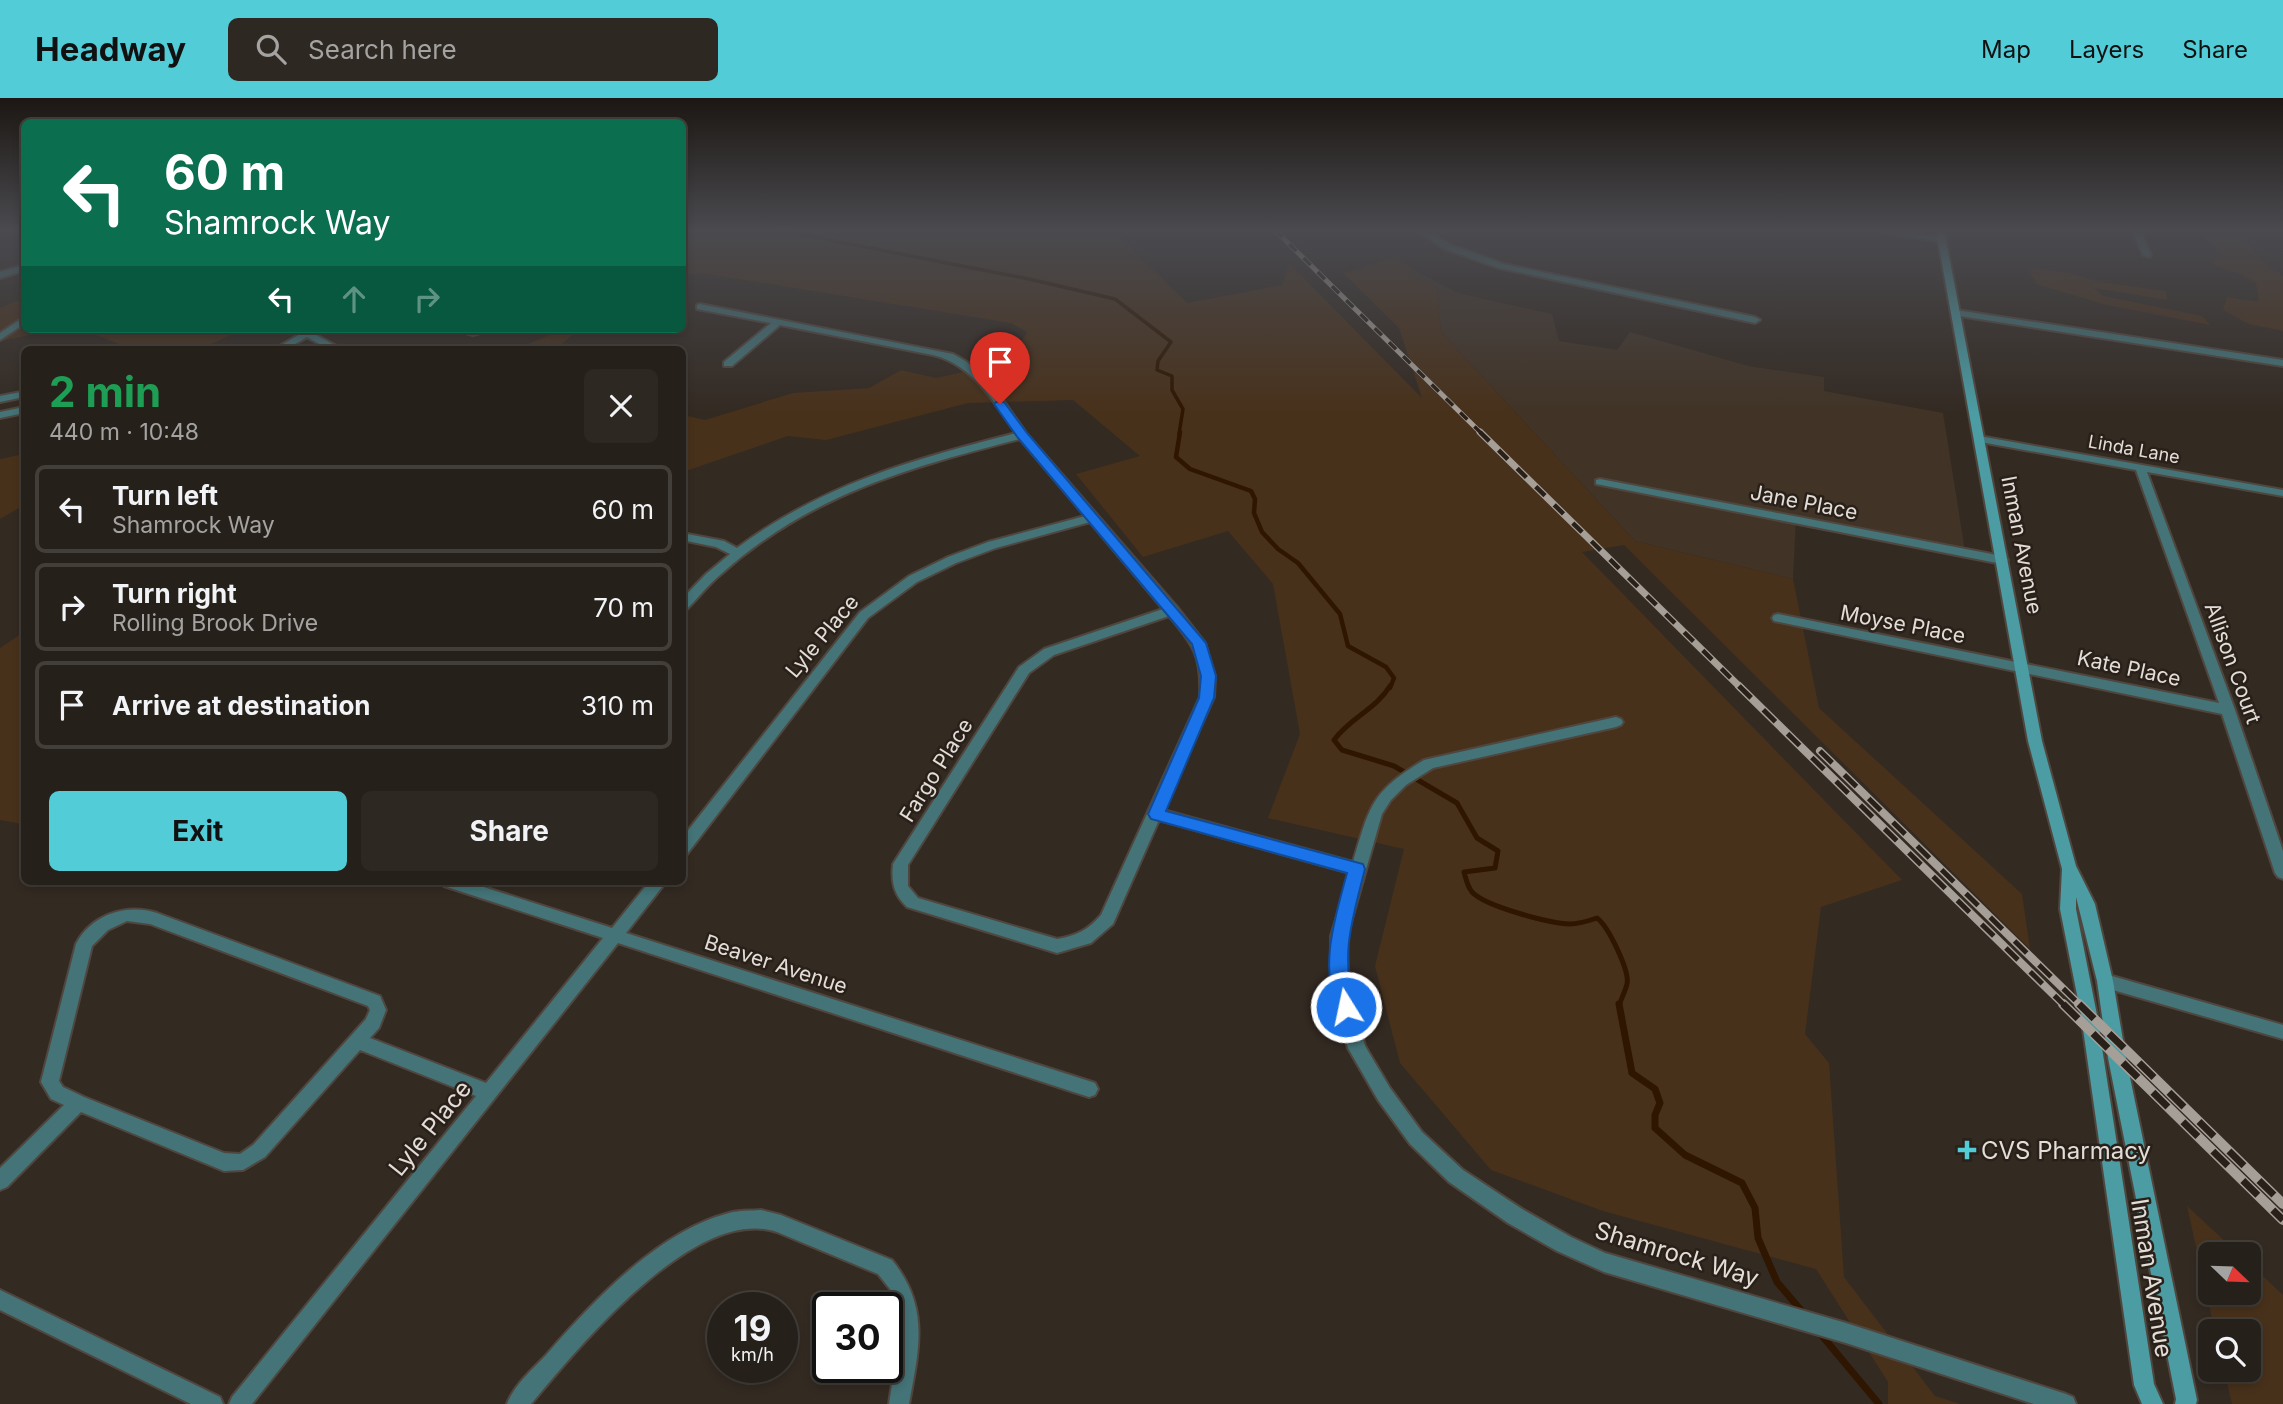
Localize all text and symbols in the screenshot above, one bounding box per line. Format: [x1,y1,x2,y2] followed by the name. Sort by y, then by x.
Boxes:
[228,18,718,81] search box
[35,29,186,69] text: Headway
[252,30,290,68] icon: search
[308,34,457,65] text: Search here
[1981,35,2031,64] text: Map
[2069,35,2144,64] text: Layers
[2182,35,2248,64] text: Share
[164,143,285,202] text: 60 m
[49,147,140,238] icon: left
[164,203,390,242] text: Shamrock Way
[262,280,300,318] icon: left
[335,280,373,318] icon: ahead
[408,280,446,318] icon: right
[970,332,1030,404] pin
[981,343,1019,381] icon: arrive
[49,366,161,417] text: 2 min
[584,369,658,443] button: close
[49,418,199,446] text: 440 m · 10:48
[2086,431,2182,467] street label: Linda Lane
[1996,474,2048,616] street label: Inman Avenue
[1748,479,1860,525] street label: Jane Place
[112,480,218,511] text: Turn left
[53,490,91,528] icon: left
[591,494,654,525] text: 60 m
[112,511,275,539] text: Shamrock Way
[112,578,237,609] text: Turn right
[53,588,91,626] icon: right
[780,590,864,682] street label: Lyle Place
[593,592,654,623] text: 70 m
[2200,599,2267,727] street label: Allison Court
[1838,600,1968,648] street label: Moyse Place
[112,609,318,637] text: Rolling Brook Drive
[2075,645,2183,691] street label: Kate Place
[53,686,91,724] icon: arrive
[112,690,371,721] text: Arrive at destination
[581,690,654,721] text: 310 m
[894,714,978,826] street label: Fargo Place
[49,791,347,871] button: Exit
[361,791,658,871] button: Share
[701,929,851,999] street label: Beaver Avenue
[1309,970,1383,1044] position arrow
[383,1074,477,1182] street label: Lyle Place
[1981,1136,2151,1165] place label: CVS Pharmacy
[1959,1142,1975,1158] marker: CVS Pharmacy
[2125,1197,2179,1359] street label: Inman Avenue
[1592,1215,1762,1293] street label: Shamrock Way
[2198,1242,2261,1306] north arrow
[2198,1242,2261,1382] map controls
[812,1292,903,1383] speed limit sign: 30
[734,1307,771,1349] text: 19
[2198,1319,2261,1382] button: search
[731,1344,774,1365] text: km/h

